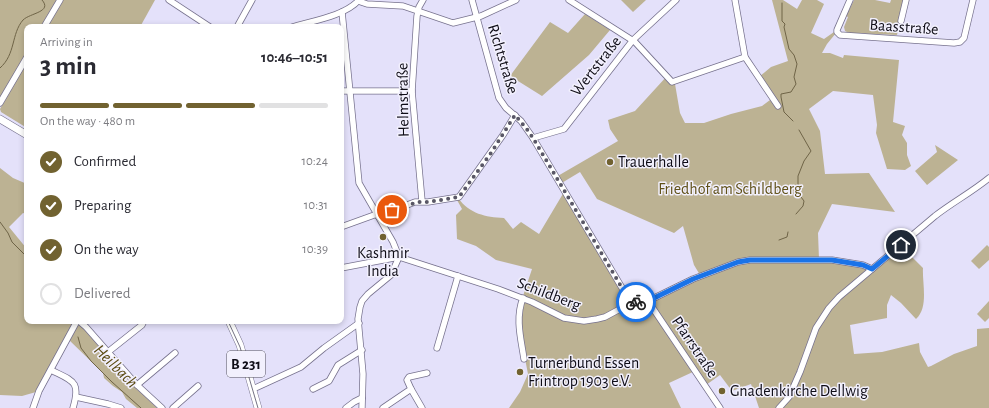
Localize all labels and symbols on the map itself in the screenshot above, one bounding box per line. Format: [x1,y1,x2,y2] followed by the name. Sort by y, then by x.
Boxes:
[869,17,939,37] street label: Baasstraße
[485,22,521,96] street label: Richtstraße
[568,33,624,99] street label: Wertstraße
[394,63,412,137] street label: Helmstraße
[618,154,689,170] place label: Trauerhalle
[605,157,615,167] marker: Trauerhalle
[658,181,802,197] park label: Friedhof am Schildberg
[375,193,409,227] pin
[884,228,918,262] pin
[378,232,388,242] marker: Kashmir India
[357,245,410,279] place label: Kashmir India
[515,275,583,313] street label: Schildberg
[616,282,656,322] courier
[669,313,721,381] street label: Pfarrstraße
[91,341,141,391] water label: Heilbach
[227,351,265,377] road number: B 231
[528,355,639,389] place label: Turnerbund Essen Frintrop 1903 e.V.
[515,367,525,377] marker: Turnerbund Essen Frintrop 1903 e.V.
[730,383,868,399] place label: Gnadenkirche Dellwig
[717,386,727,396] marker: Gnadenkirche Dellwig

